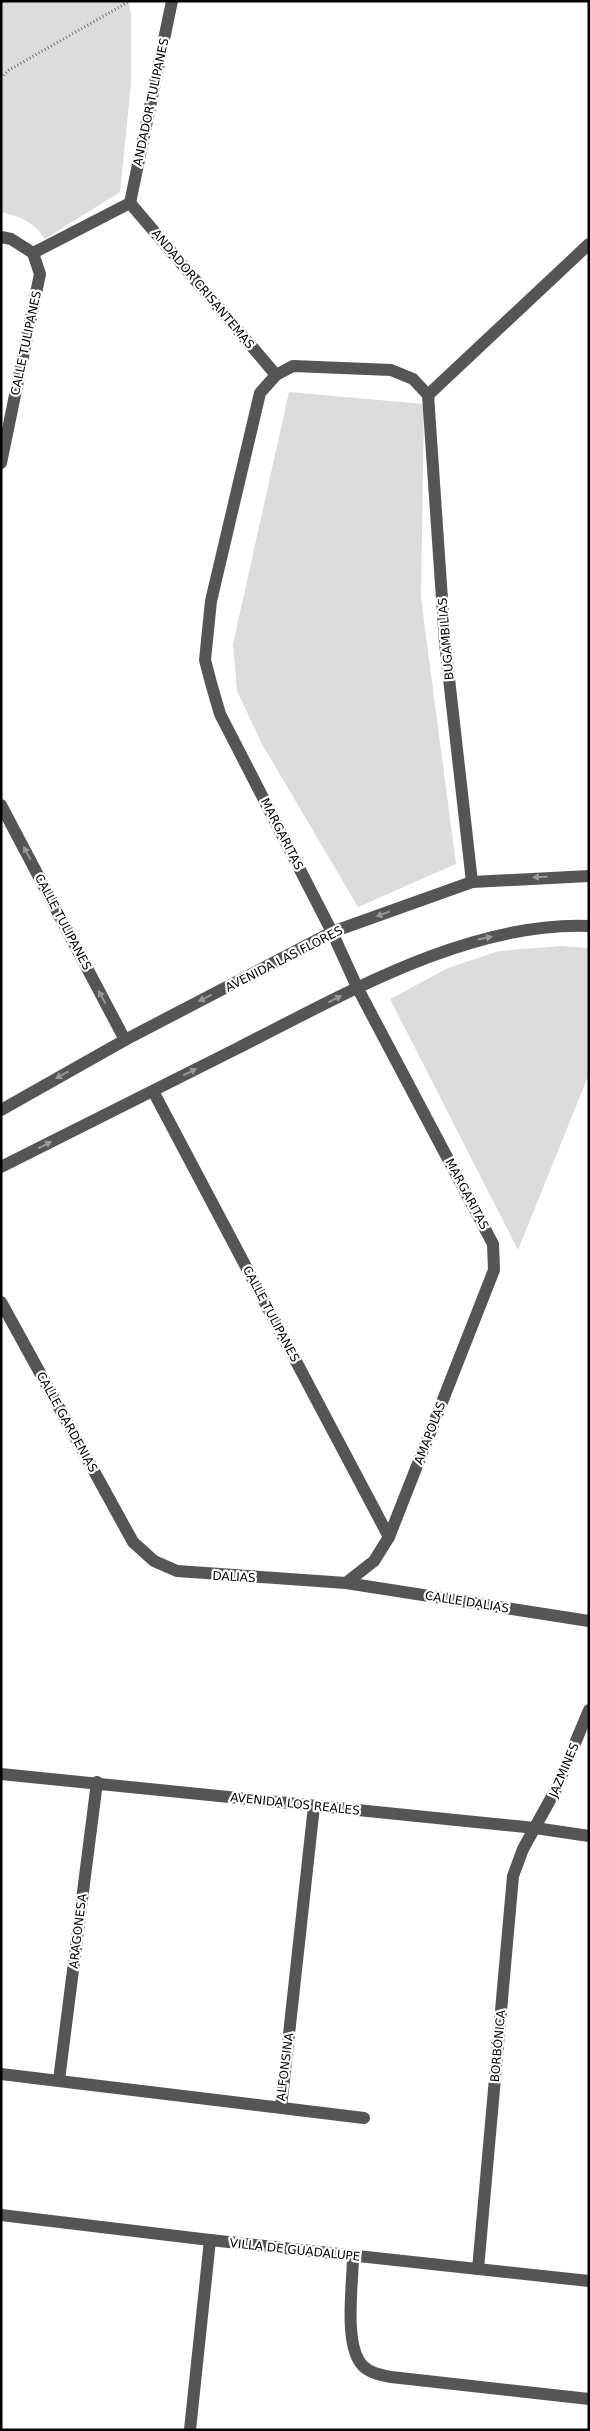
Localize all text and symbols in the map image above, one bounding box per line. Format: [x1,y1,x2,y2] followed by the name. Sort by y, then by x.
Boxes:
[131,37,171,167] street label: ANDADOR TULIPANES
[149,226,257,352] street label: ANDADOR CRISANTEMAS
[8,289,44,397] street label: CALLE TULIPANES
[435,597,457,681] street label: BUGAMBILIAS
[258,796,306,872] street label: MARGARITAS
[22,846,31,860] one-way arrow
[32,872,94,972] street label: CALLE TULIPANES
[532,874,548,882] one-way arrow
[376,911,391,918] one-way arrow
[223,923,345,995] street label: AVENIDA LAS FLORES
[478,934,493,942] one-way arrow
[98,990,107,1004] one-way arrow
[198,994,212,1002] one-way arrow
[328,995,342,1003] one-way arrow
[183,1068,197,1076] one-way arrow
[56,1071,69,1080] one-way arrow
[38,1141,52,1149] one-way arrow
[442,1156,492,1232] street label: MARGARITAS
[240,1264,302,1364] street label: CALLE TULIPANES
[34,1369,100,1475] street label: CALLE GARDENIAS
[412,1400,448,1466] street label: AMAPOLAS
[212,1569,256,1585] street label: DALIAS
[424,1588,510,1616] street label: CALLE DALIAS
[546,1741,582,1800] street label: JAZMINES
[230,1790,360,1818] street label: AVENIDA LOS REALES
[66,1892,90,1969] street label: ARAGONESA
[487,2008,508,2083] street label: BORBÓNICA
[274,2031,296,2102] street label: ALFONSINA
[229,2236,361,2264] street label: VILLA DE GUADALUPE

